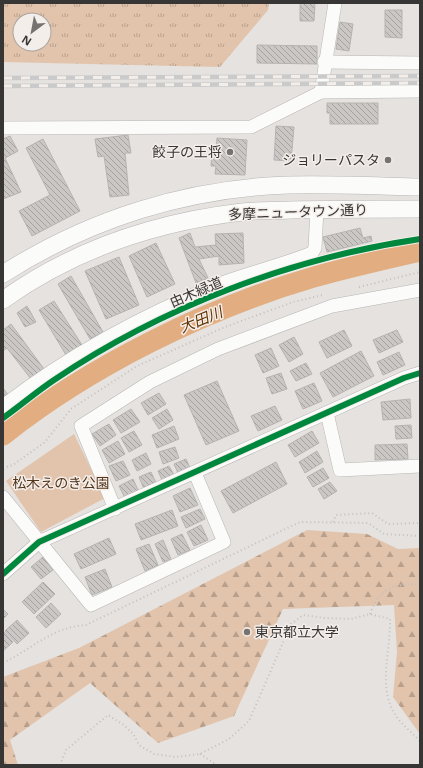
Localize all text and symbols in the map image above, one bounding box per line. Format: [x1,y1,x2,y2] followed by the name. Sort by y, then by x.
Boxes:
[12,12,52,52] north arrow
[19,32,34,50] text: N
[152,142,222,161] place label: 餃子の王将
[225,147,235,157] marker: 餃子の王将
[282,150,380,169] place label: ジョリーパスタ
[383,155,393,165] marker: ジョリーパスタ
[228,200,368,223] street label: 多摩ニュータウン通り
[166,272,225,311] street label: 由木緑道
[176,301,227,337] water label: 大田川
[12,473,110,492] park label: 松木えのき公園
[255,622,339,641] place label: 東京都立大学
[242,627,252,637] marker: 東京都立大学

